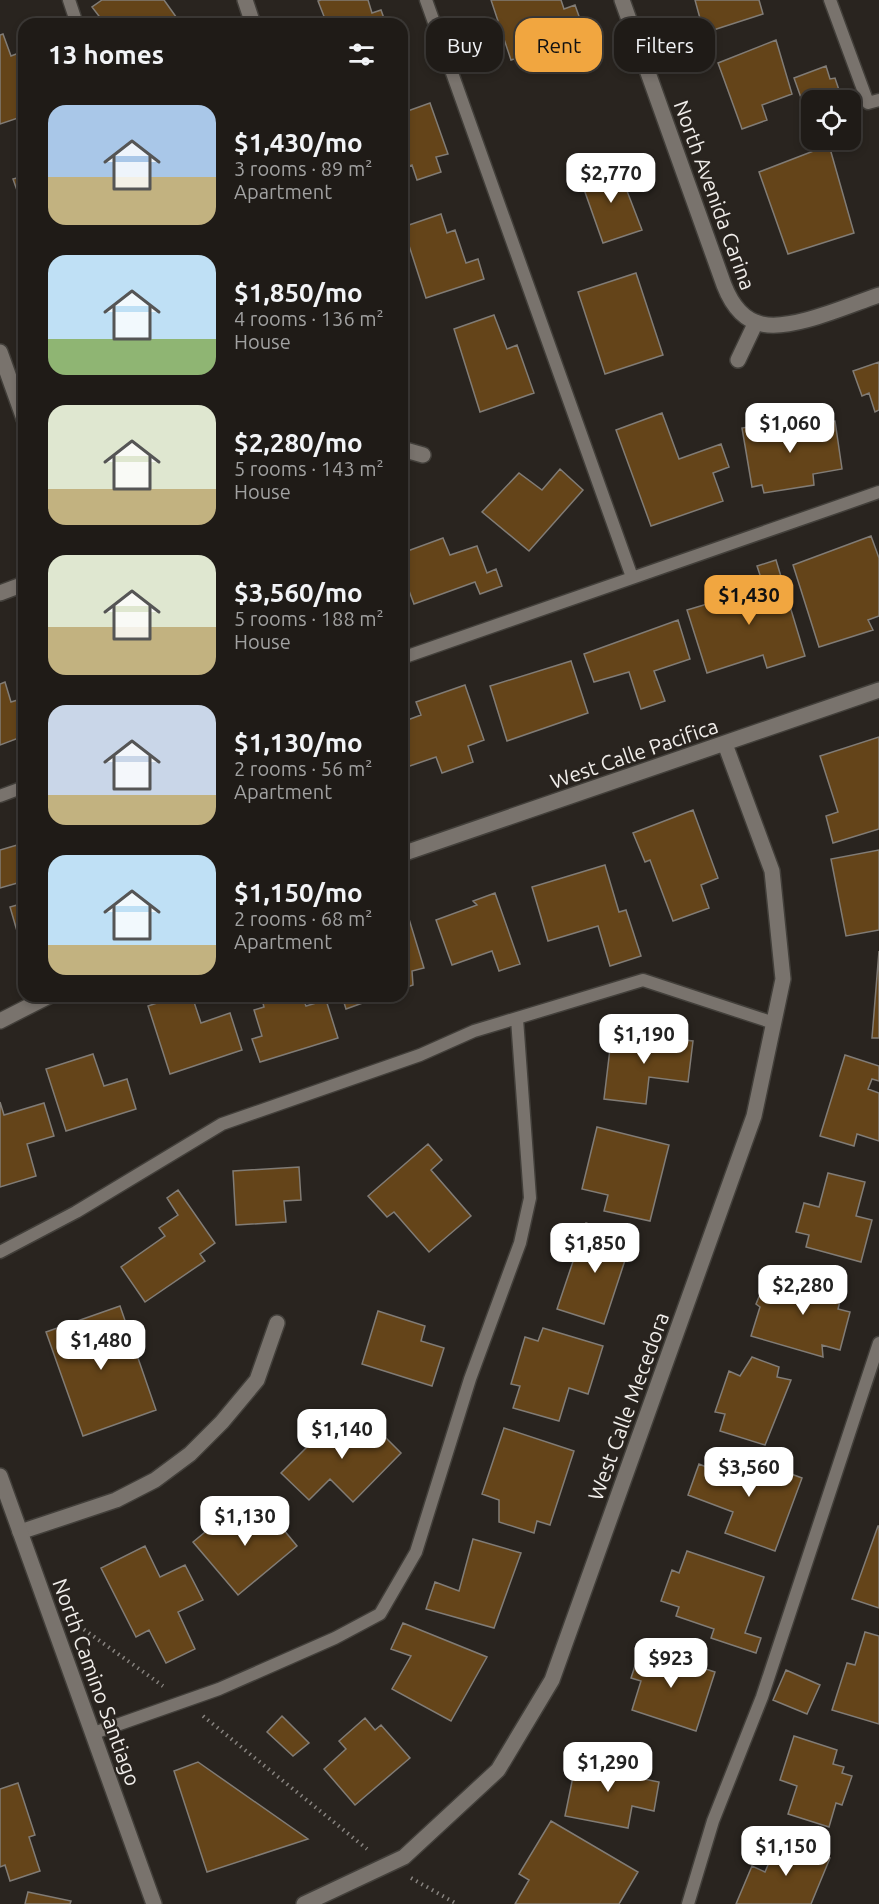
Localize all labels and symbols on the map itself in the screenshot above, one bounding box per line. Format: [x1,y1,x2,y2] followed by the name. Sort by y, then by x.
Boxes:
[670,97,760,293] street label: North Avenida Carina
[562,153,660,204] pin: $2,770
[741,403,839,454] pin: $1,060
[700,575,798,626] pin: $1,430
[547,713,721,793] street label: West Calle Pacifica
[595,1014,693,1065] pin: $1,190
[546,1223,644,1274] pin: $1,850
[754,1265,852,1316] pin: $2,280
[583,1309,673,1503] street label: West Calle Mecedora
[52,1320,150,1371] pin: $1,480
[293,1409,391,1460] pin: $1,140
[700,1447,798,1498] pin: $3,560
[196,1496,294,1547] pin: $1,130
[48,1575,146,1789] street label: North Camino Santiago
[635,1638,707,1689] pin: $923
[559,1742,657,1793] pin: $1,290
[737,1826,835,1877] pin: $1,150

